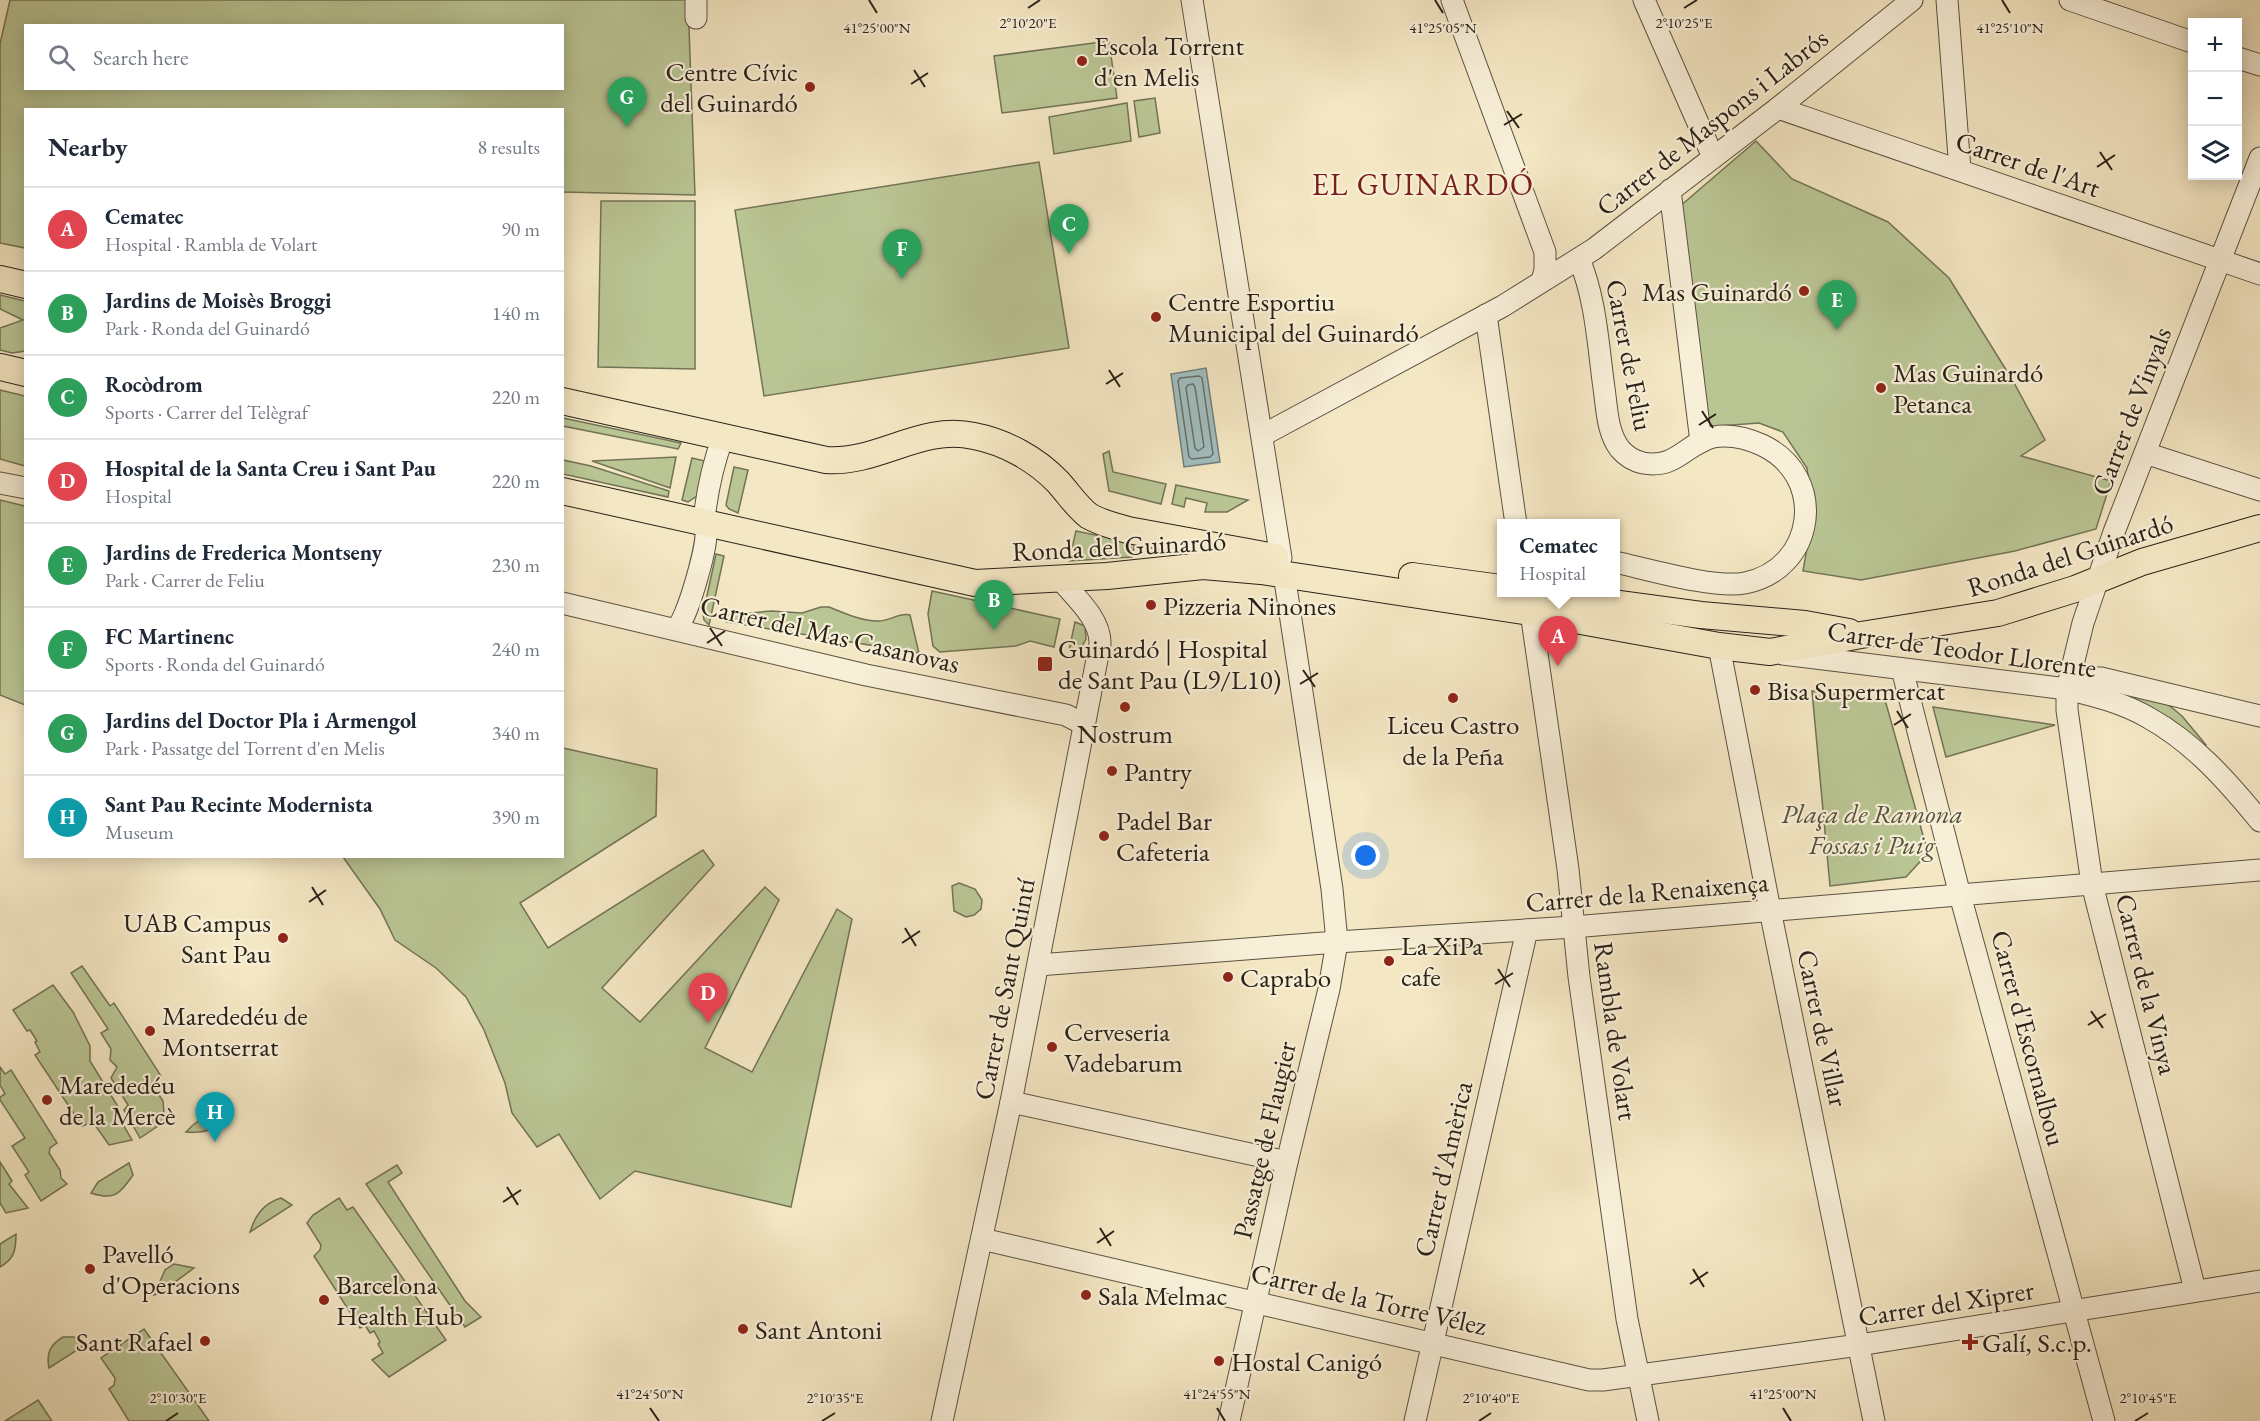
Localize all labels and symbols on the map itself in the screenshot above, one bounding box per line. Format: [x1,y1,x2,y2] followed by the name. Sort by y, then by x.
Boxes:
[1000,13,1057,32] text: 2°10'20"E
[1656,13,1713,32] text: 2°10'25"E
[843,18,911,37] text: 41°25'00"N
[1409,18,1477,37] text: 41°25'05"N
[1976,18,2044,37] text: 41°25'10"N
[1589,20,1835,224] street label: Carrer de Maspons i Labrós
[1094,28,1244,94] place label: Escola Torrent d'en Melis
[660,54,798,120] place label: Centre Cívic del Guinardó
[1075,54,1089,68] marker: Escola Torrent d'en Melis
[608,78,646,127] pin: G
[803,80,817,94] marker: Centre Cívic del Guinardó
[1951,123,2105,205] street label: Carrer de l'Art
[1312,165,1534,204] district label: EL GUINARDÓ
[1050,204,1088,254] pin: C
[882,230,922,279] pin: F
[1642,274,1792,309] place label: Mas Guinardó
[1598,276,1662,434] street label: Carrer de Feliu
[1818,280,1856,330] pin: E
[1168,284,1419,350] place label: Centre Esportiu Municipal del Guinardó
[1797,284,1811,298] marker: Mas Guinardó
[1149,310,1163,324] marker: Centre Esportiu Municipal del Guinardó
[2083,322,2179,500] street label: Carrer de Vinyals
[1893,355,2043,421] place label: Mas Guinardó Petanca
[1874,381,1888,395] marker: Mas Guinardó Petanca
[1963,505,2177,605] street label: Ronda del Guinardó
[1011,523,1227,569] street label: Ronda del Guinardó
[974,580,1014,630] pin: B
[697,587,963,681] street label: Carrer del Mas Casanovas
[1163,588,1336,623] place label: Pizzeria Ninones
[1144,598,1158,612] marker: Pizzeria Ninones
[1825,613,2099,685] street label: Carrer de Teodor Llorente
[1538,616,1578,666] pin: A
[1058,631,1281,697] place label: Guinardó | Hospital de Sant Pau (L9/L10)
[1036,655,1054,673] marker: Guinardó | Hospital de Sant Pau (L9/L10)
[1767,673,1946,708] place label: Bisa Supermercat
[1748,683,1762,697] marker: Bisa Supermercat
[1446,691,1460,705] marker: Liceu Castro de la Peña
[1118,700,1132,714] marker: Nostrum
[1387,707,1519,773] place label: Liceu Castro de la Peña
[1077,716,1173,751] place label: Nostrum
[1124,754,1192,789] place label: Pantry
[1105,764,1119,778] marker: Pantry
[1781,796,1963,862] park label: Plaça de Ramona Fossas i Puig
[1116,803,1212,869] place label: Padel Bar Cafeteria
[1097,829,1111,843] marker: Padel Bar Cafeteria
[1351,841,1380,870] your location
[1524,864,1770,920] street label: Carrer de la Renaixença
[965,875,1043,1103] street label: Carrer de Sant Quintí
[2108,890,2186,1078] street label: Carrer de la Vinya
[123,905,271,971] place label: UAB Campus Sant Pau
[1983,926,2075,1150] street label: Carrer d'Escornalbou
[1401,928,1483,994] place label: La XiPa cafe
[276,931,290,945] marker: UAB Campus Sant Pau
[1586,939,1646,1123] street label: Rambla de Volart
[1789,946,1857,1110] street label: Carrer de Villar
[1382,954,1396,968] marker: La XiPa cafe
[1240,960,1331,995] place label: Caprabo
[1221,970,1235,984] marker: Caprabo
[688,974,728,1023] pin: D
[162,998,308,1064] place label: Marededéu de Montserrat
[1064,1014,1183,1080] place label: Cerveseria Vadebarum
[143,1024,157,1038] marker: Marededéu de Montserrat
[1224,1038,1304,1242] street label: Passatge de Flaugier
[1045,1040,1059,1054] marker: Cerveseria Vadebarum
[59,1067,176,1133] place label: Marededéu de la Mercè
[1406,1078,1480,1260] street label: Carrer d'Amèrica
[196,1092,234,1142] pin: H
[40,1093,54,1107] marker: Marededéu de la Mercè
[102,1236,240,1302] place label: Pavelló d'Operacions
[1248,1255,1491,1343] street label: Carrer de la Torre Vélez
[83,1262,97,1276] marker: Pavelló d'Operacions
[336,1267,463,1333] place label: Barcelona Health Hub
[1856,1272,2036,1334] street label: Carrer del Xiprer
[1098,1278,1228,1313] place label: Sala Melmac
[1079,1288,1093,1302] marker: Sala Melmac
[317,1293,331,1307] marker: Barcelona Health Hub
[755,1312,883,1347] place label: Sant Antoni
[736,1322,750,1336] marker: Sant Antoni
[76,1324,193,1359] place label: Sant Rafael
[1982,1325,2092,1360] place label: Galí, S.c.p.
[198,1334,212,1348] marker: Sant Rafael
[1963,1335,1977,1349] marker: Galí, S.c.p.
[1231,1344,1382,1379] place label: Hostal Canigó
[1212,1354,1226,1368] marker: Hostal Canigó
[616,1384,684,1403] text: 41°24'50"N
[1183,1384,1251,1403] text: 41°24'55"N
[1749,1384,1817,1403] text: 41°25'00"N
[150,1388,207,1407] text: 2°10'30"E
[807,1388,864,1407] text: 2°10'35"E
[1463,1388,1520,1407] text: 2°10'40"E
[2120,1388,2177,1407] text: 2°10'45"E

